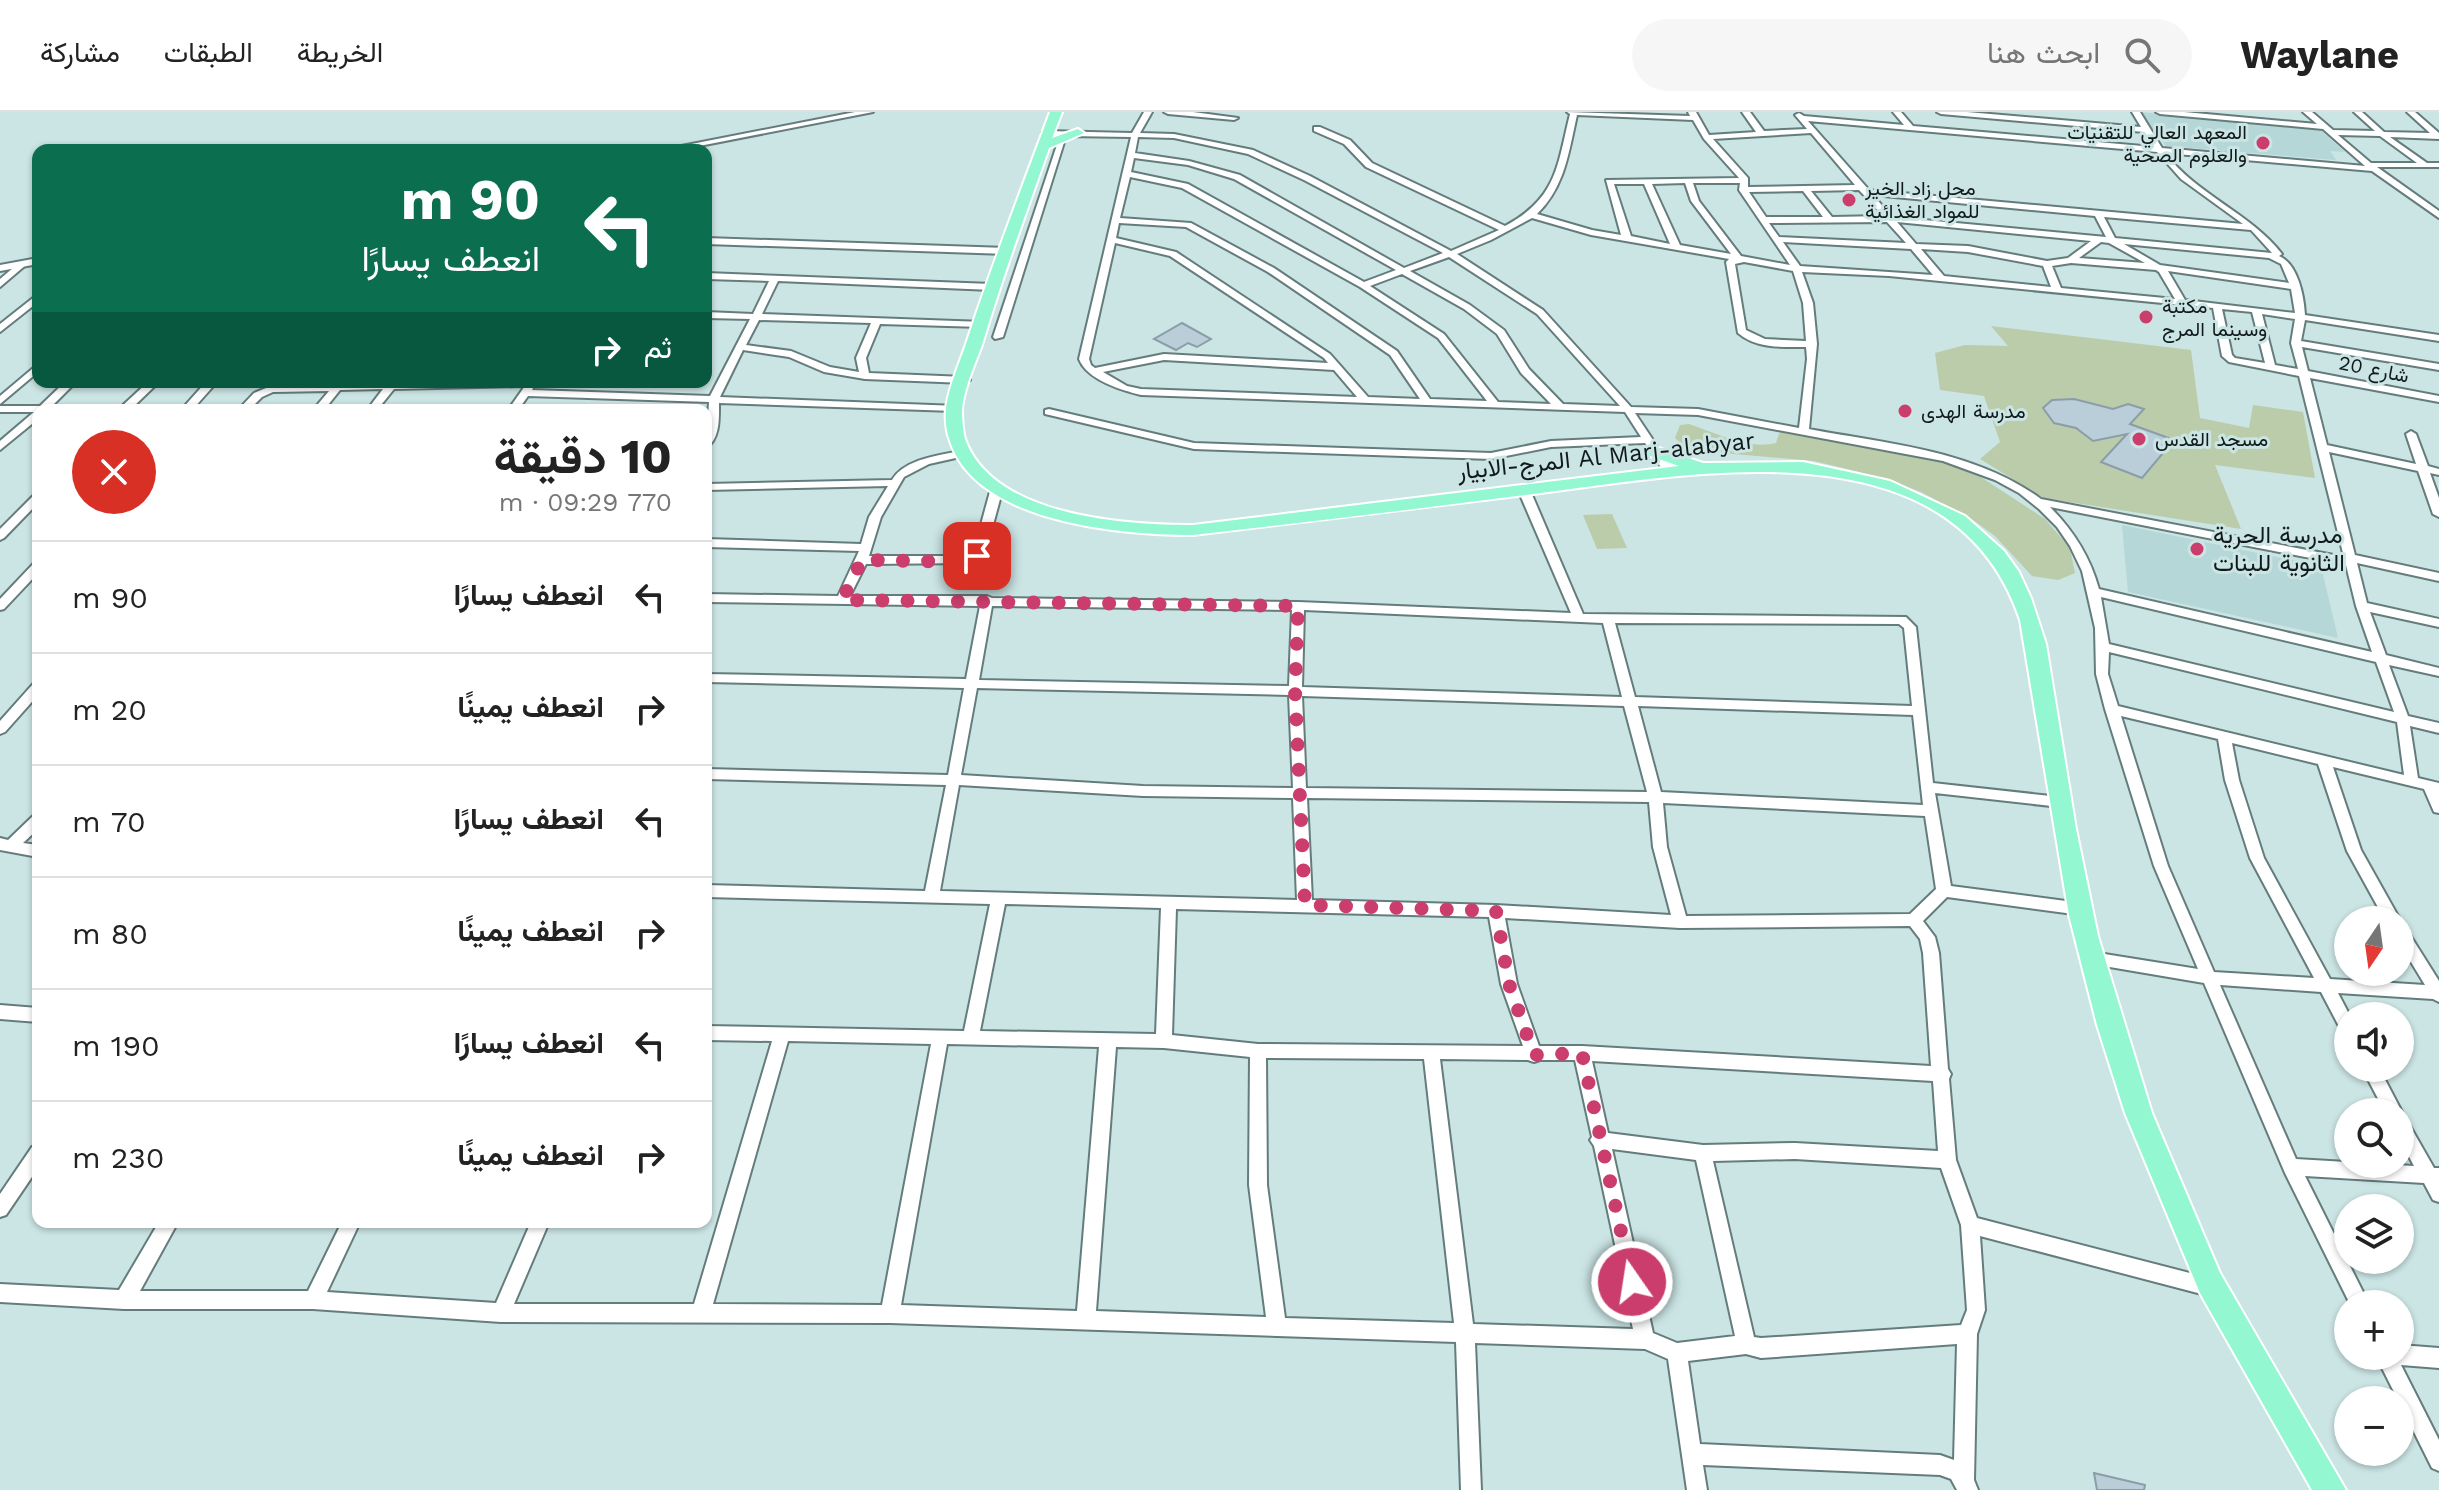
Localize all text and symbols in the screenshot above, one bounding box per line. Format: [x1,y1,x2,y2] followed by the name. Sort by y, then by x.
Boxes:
[1632,19,2192,91] search box
[2120,33,2164,77] icon: search
[2240,33,2399,77] text: Waylane
[1987,35,2100,70] text: ابحث هنا
[40,36,120,69] text: مشاركة
[164,36,253,69] text: الطبقات
[297,36,383,69] text: الخريطة
[2067,120,2247,168] place label: المعهد العالي للتقنيات والعلوم الصحية
[2254,134,2272,152] marker: المعهد العالي للتقنيات والعلوم الصحية
[401,167,540,233] text: 90 m
[568,176,672,280] icon: left
[1864,176,1979,224] place label: محل زاد الخير للمواد الغذائية
[1840,191,1858,209] marker: محل زاد الخير للمواد الغذائية
[362,238,540,280] text: انعطف يسارًا
[2162,294,2267,343] place label: مكتبة وسينما المرج
[2137,308,2155,326] marker: مكتبة وسينما المرج
[584,328,628,372] icon: right
[644,330,672,365] text: ثم
[2336,350,2411,390] street label: شارع 20
[1921,399,2026,424] place label: مدرسة الهدى
[1896,402,1914,420] marker: مدرسة الهدى
[1455,426,1756,488] street label: المرج-الابيار Al Marj-alabyar
[2155,427,2268,451] place label: مسجد القدس
[493,428,672,485] text: 10 دقيقة
[72,430,156,514] button: close
[2130,430,2148,448] marker: مسجد القدس
[499,487,672,517] text: 770 m · 09:29
[2213,521,2345,578] place label: مدرسة الحرية الثانوية للبنات
[943,522,1011,590] pin
[955,534,999,578] icon: arrive
[2188,540,2206,558] marker: مدرسة الحرية الثانوية للبنات
[628,575,672,619] icon: left
[453,577,604,612] text: انعطف يسارًا
[72,580,148,615] text: 90 m
[628,687,672,731] icon: right
[457,689,604,724] text: انعطف يمينًا
[72,692,147,727] text: 20 m
[628,799,672,843] icon: left
[453,801,604,836] text: انعطف يسارًا
[72,804,146,839] text: 70 m
[2334,906,2414,986] north arrow
[2334,906,2414,1466] map controls
[628,911,672,955] icon: right
[457,913,604,948] text: انعطف يمينًا
[72,916,148,951] text: 80 m
[2334,1002,2414,1082] button: sound
[628,1023,672,1067] icon: left
[453,1025,604,1060] text: انعطف يسارًا
[72,1028,160,1063] text: 190 m
[2334,1098,2414,1178] button: search
[628,1135,672,1179] icon: right
[457,1137,604,1172] text: انعطف يمينًا
[72,1140,164,1175] text: 230 m
[2334,1194,2414,1274] button: layers
[1590,1240,1674,1324] position arrow
[2334,1290,2414,1370] button: +
[2334,1386,2414,1466] button: −

